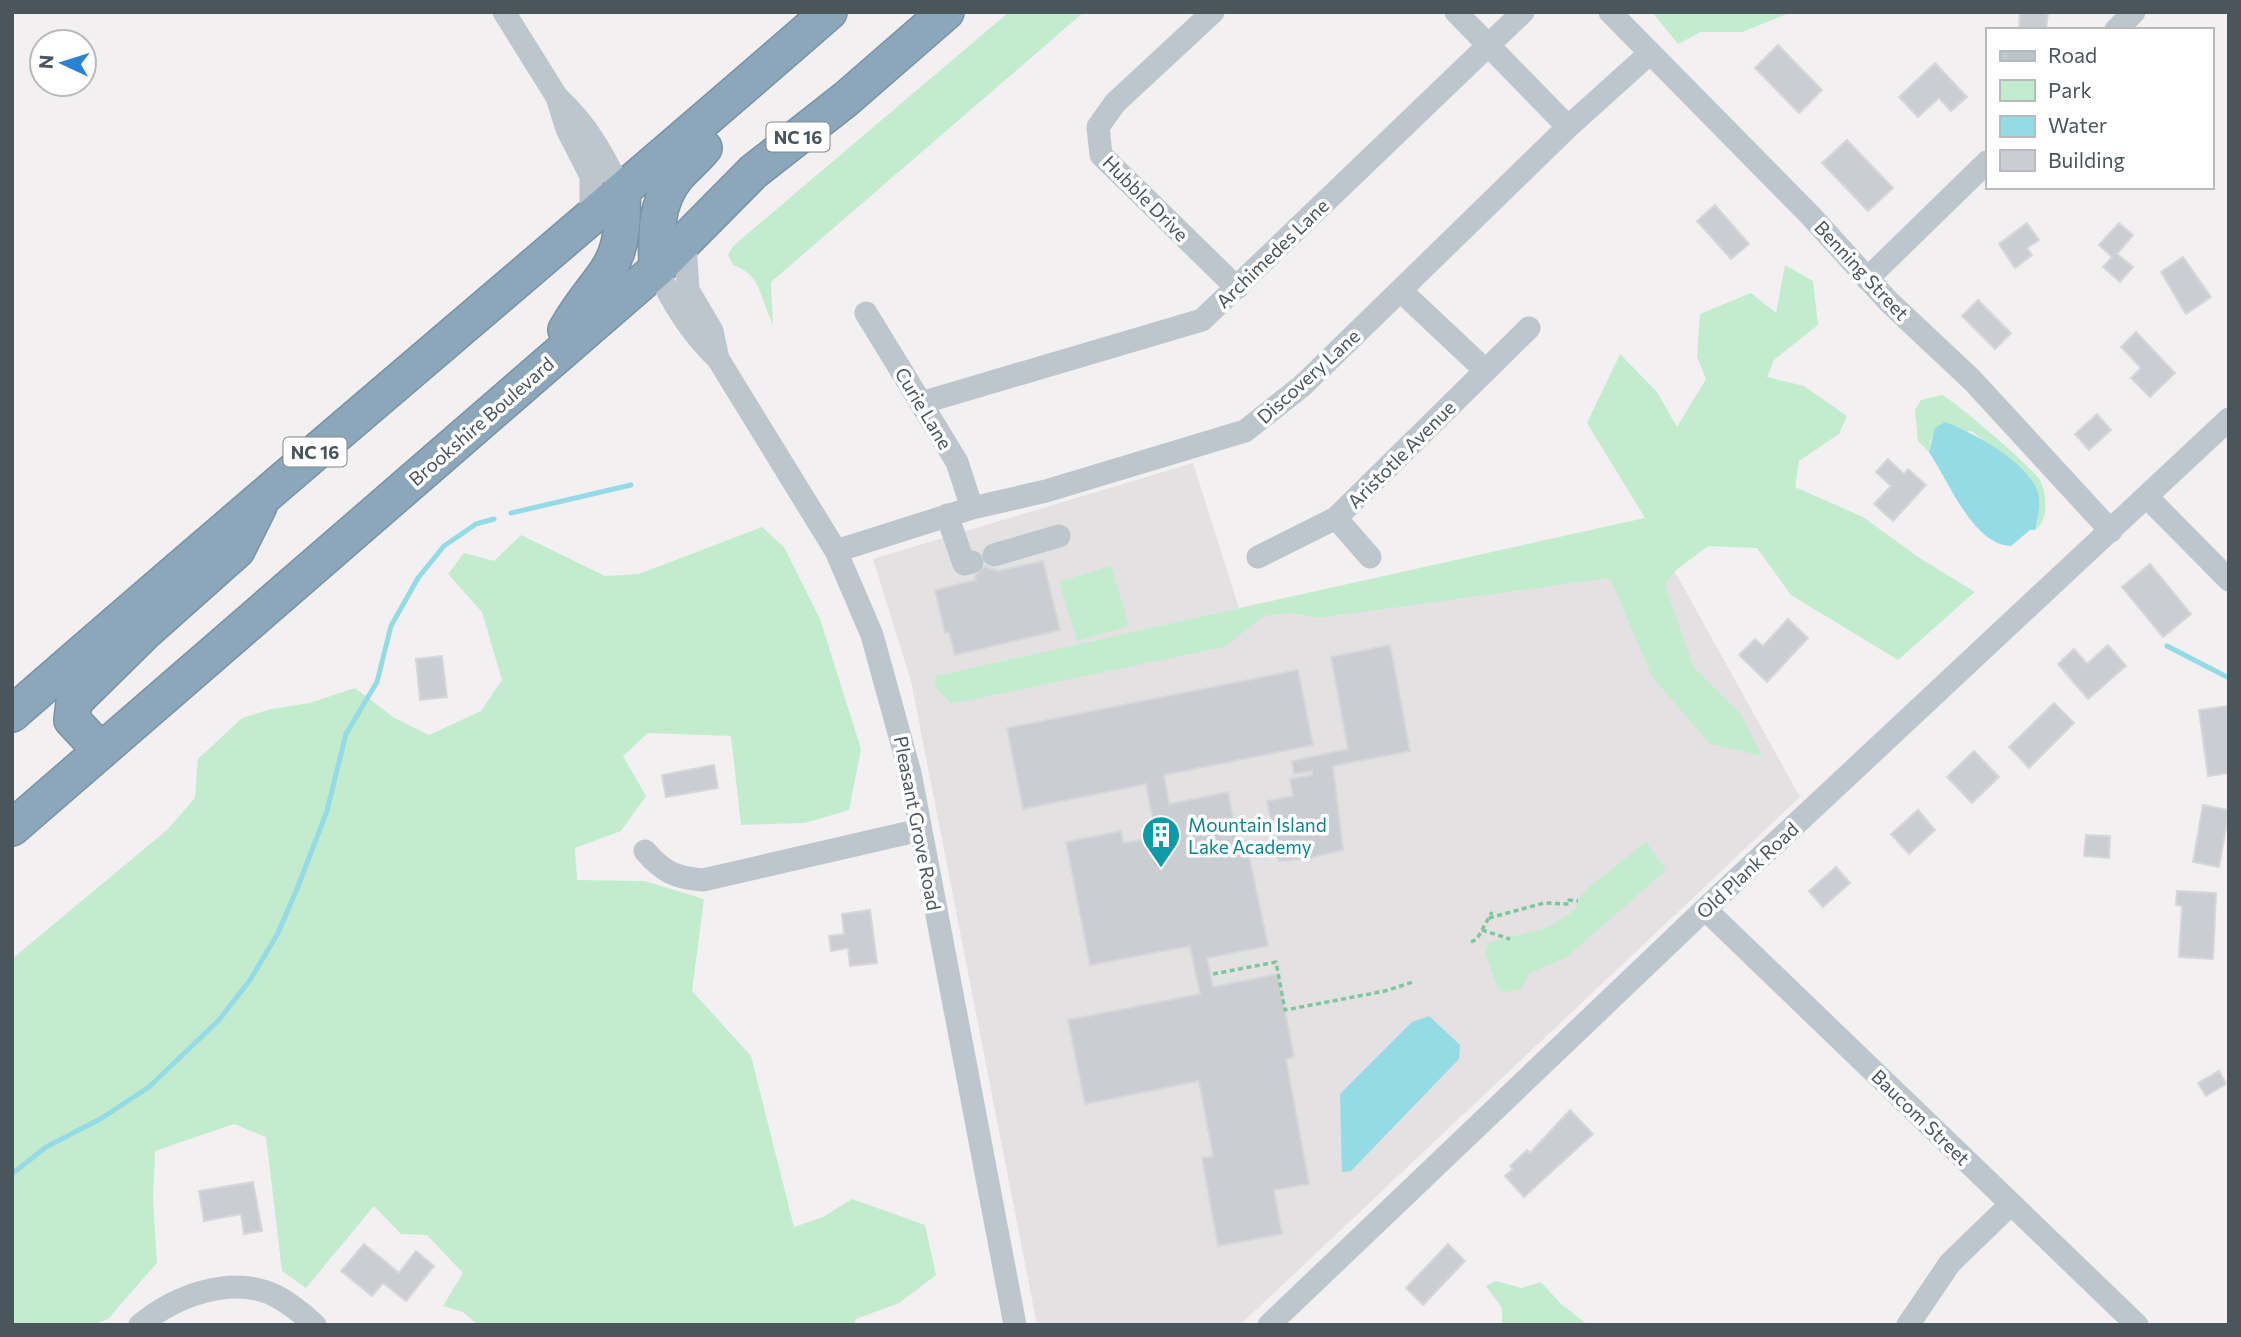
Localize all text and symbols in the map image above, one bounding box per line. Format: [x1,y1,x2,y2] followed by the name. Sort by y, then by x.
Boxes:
[28,28,98,98] north arrow
[1986,28,2213,189] legend
[2048,42,2097,67] text: Road
[34,54,58,70] text: N
[2048,77,2092,102] text: Park
[2048,112,2107,137] text: Water
[766,122,830,152] road number: NC 16
[2048,147,2125,172] text: Building
[1098,150,1194,246] street label: Hubble Drive
[1211,194,1333,312] street label: Archimedes Lane
[1810,216,1914,325] street label: Benning Street
[1252,324,1364,428] street label: Discovery Lane
[404,352,558,490] street label: Brookshire Boulevard
[891,363,957,453] street label: Curie Lane
[1342,395,1460,513] street label: Aristotle Avenue
[284,438,346,466] road number: NC 16
[890,734,946,912] street label: Pleasant Grove Road
[1188,813,1327,858] place label: Mountain Island Lake Academy
[1140,814,1182,869] building icon: Mountain Island Lake Academy
[1691,817,1803,923] street label: Old Plank Road
[1867,1064,1975,1170] street label: Baucom Street

